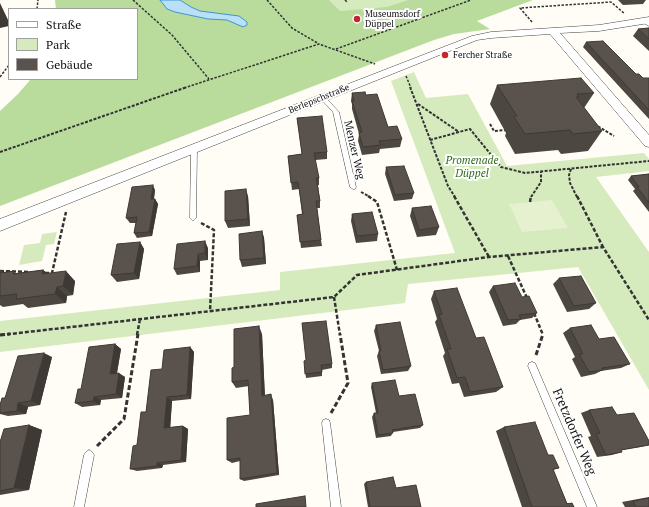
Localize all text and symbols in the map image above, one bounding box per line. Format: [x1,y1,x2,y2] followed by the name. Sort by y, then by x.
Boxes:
[8,8,138,80] legend
[365,9,420,30] place label: Museumsdorf Düppel
[352,14,362,24] marker: Museumsdorf Düppel
[46,17,81,32] text: Straße
[46,37,70,52] text: Park
[440,50,450,60] marker: Fercher Straße
[453,50,512,60] place label: Fercher Straße
[46,57,92,72] text: Gebäude
[287,82,351,116] street label: Berlepschstraße
[341,119,367,181] street label: Menzer Weg
[446,154,498,180] park label: Promenade Düppel
[549,386,599,478] street label: Fretzdorfer Weg

